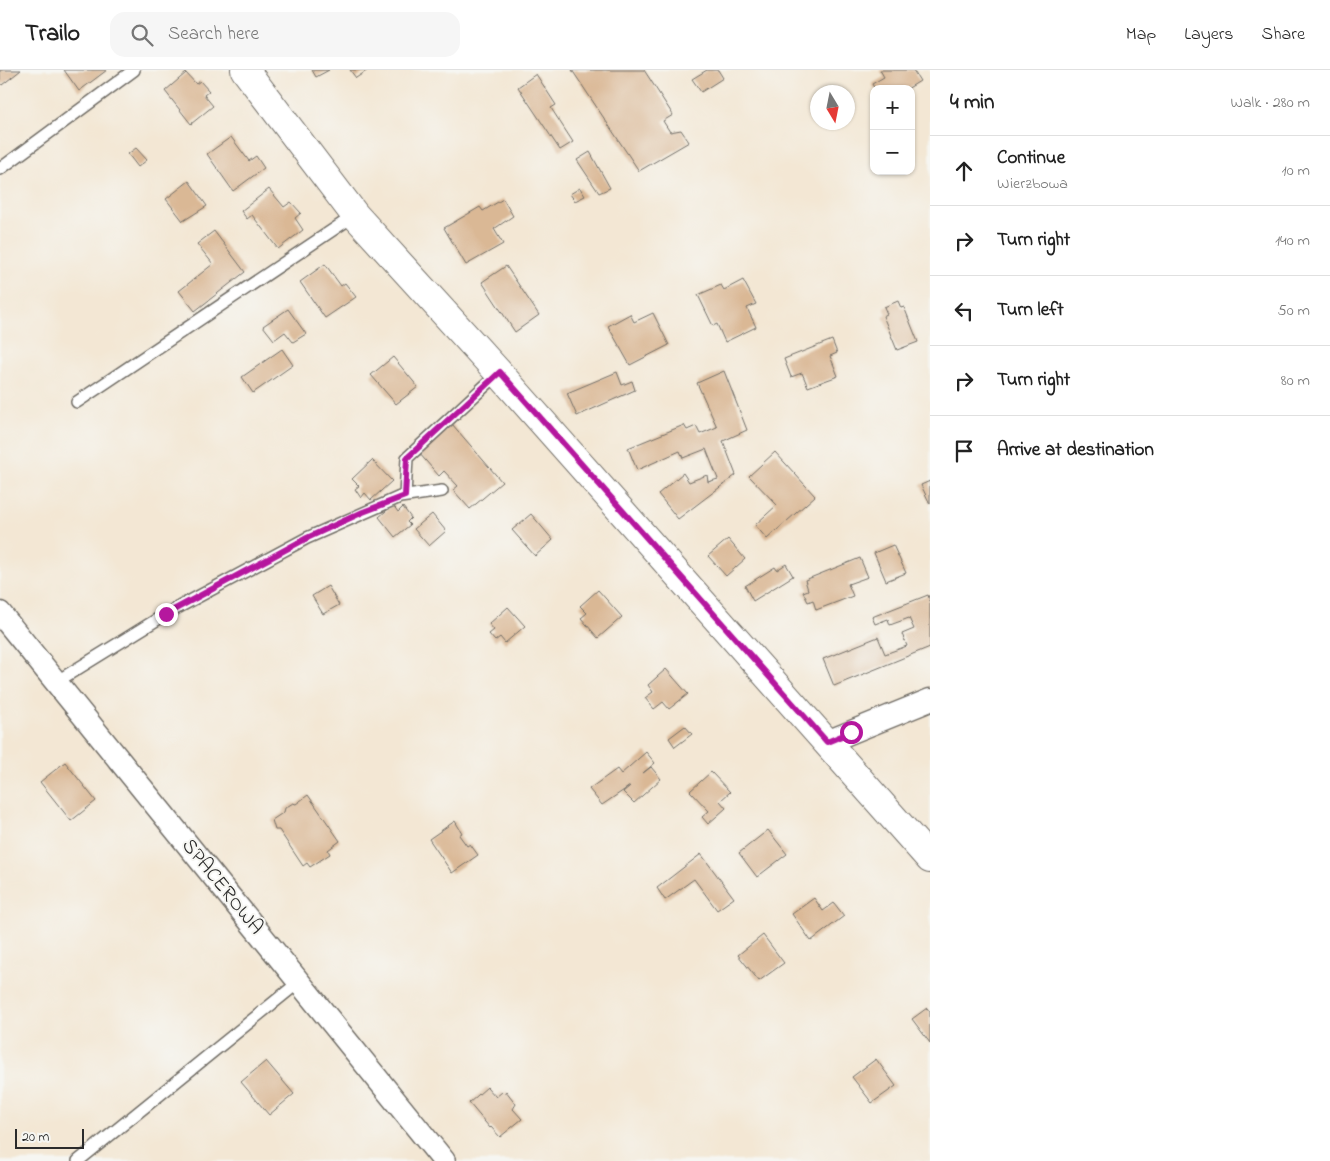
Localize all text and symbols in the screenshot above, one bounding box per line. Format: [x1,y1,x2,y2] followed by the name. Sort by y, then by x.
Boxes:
[110,12,460,57] search box
[25,17,80,52] text: Trailo
[128,21,156,49] icon: search
[168,21,259,48] text: Search here
[1126,22,1156,48] text: Map
[1184,22,1234,48] text: Layers
[1262,22,1305,48] text: Share
[810,85,855,130] north arrow
[870,85,915,175] map controls
[870,85,915,130] button: +
[950,88,994,118] text: 4 min
[1231,91,1310,115] text: Walk · 280 m
[870,130,915,175] button: −
[997,145,1065,172] text: Continue
[950,157,978,185] icon: ahead
[1282,159,1310,183] text: 10 m
[997,172,1068,196] text: Wierzbowa
[950,227,978,255] icon: right
[997,227,1070,254] text: Turn right
[1275,229,1310,253] text: 140 m
[950,297,978,325] icon: left
[997,297,1064,324] text: Turn left
[1278,299,1310,323] text: 50 m
[950,367,978,395] icon: right
[997,367,1070,394] text: Turn right
[1281,369,1310,393] text: 80 m
[950,437,978,465] icon: arrive
[997,437,1154,464] text: Arrive at destination
[155,603,178,626] route end
[840,721,863,744] route start
[174,832,270,942] street label: SPACEROWA
[15,1126,84,1149] scale bar
[22,1127,49,1148] text: 20 m

